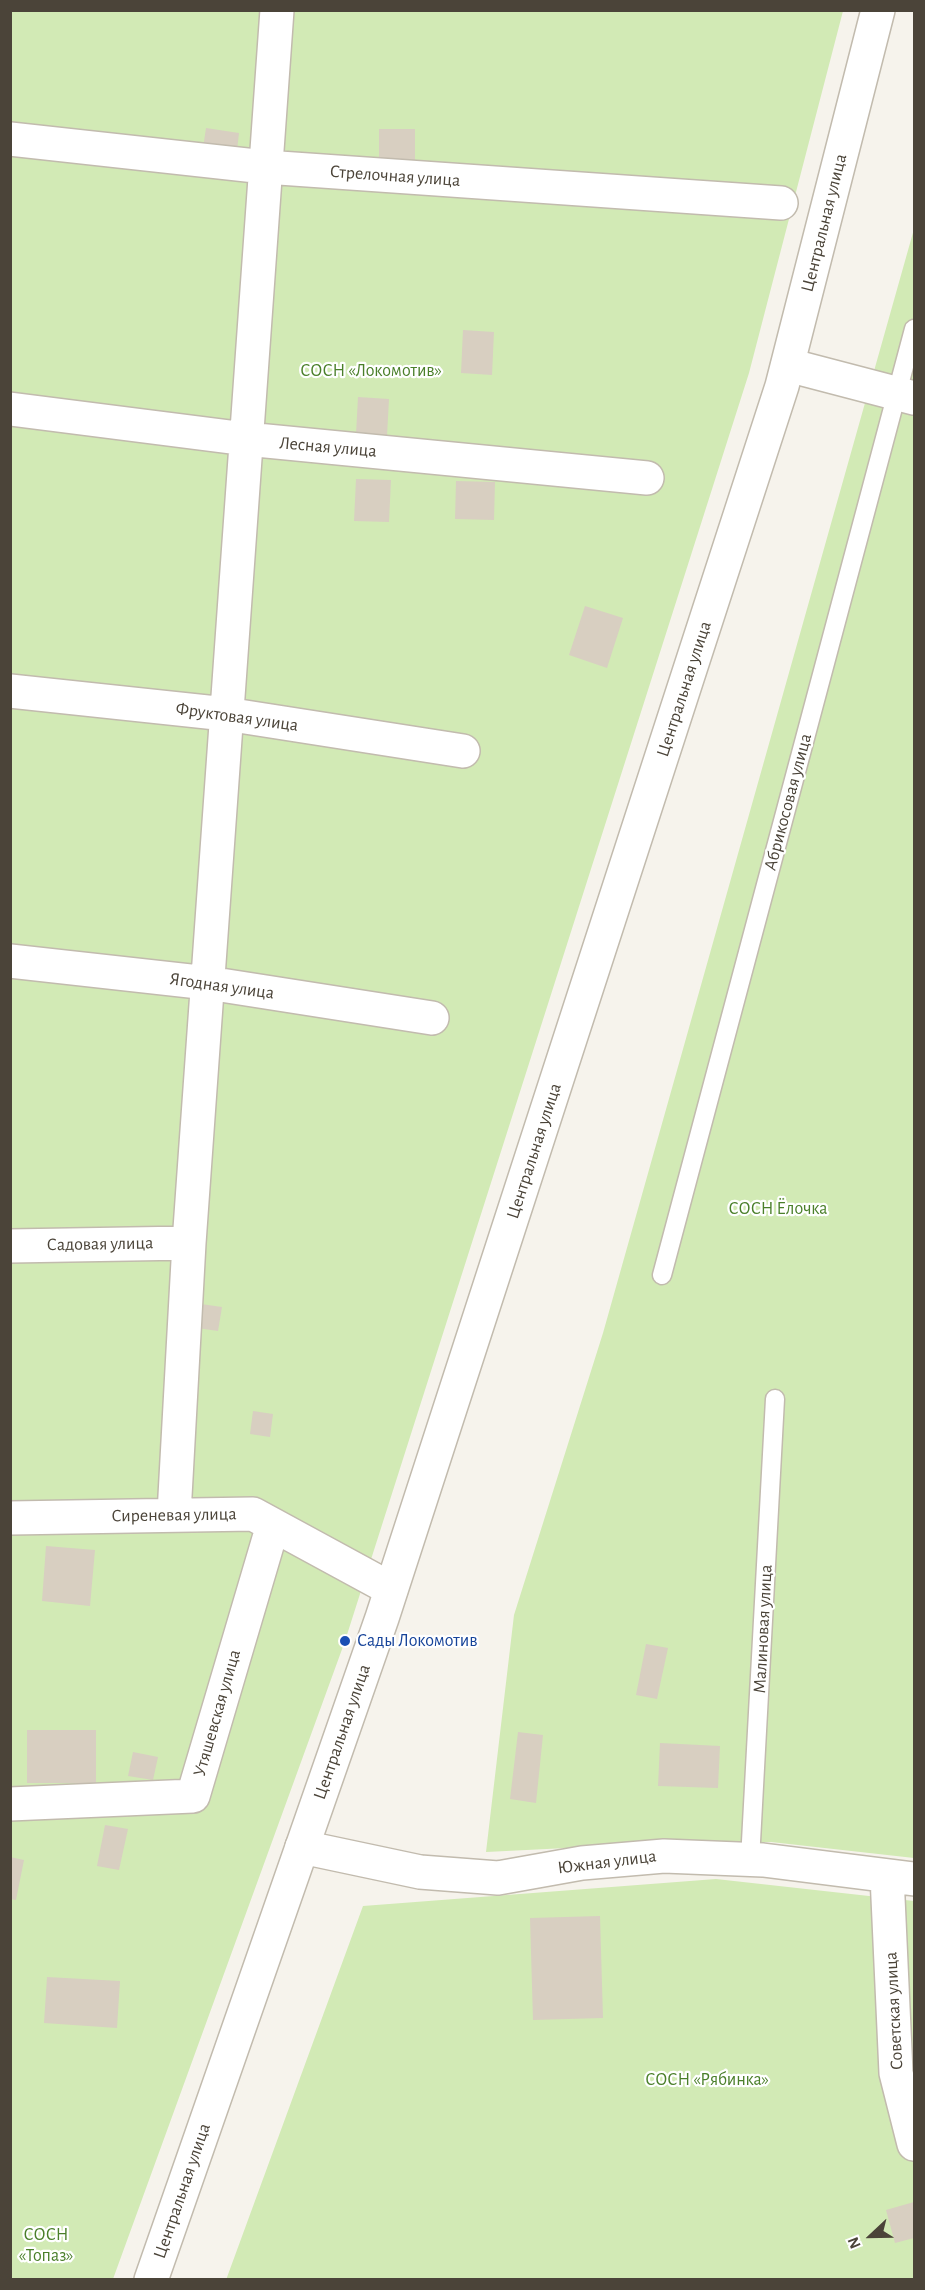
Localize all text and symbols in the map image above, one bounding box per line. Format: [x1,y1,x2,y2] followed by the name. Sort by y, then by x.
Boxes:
[796,152,852,294] street label: Центральная улица
[329,161,461,191] street label: Стрелочная улица
[300,360,442,382] park label: СОСН «Локомотив»
[278,432,378,462] street label: Лесная улица
[652,618,716,760] street label: Центральная улица
[174,698,300,736] street label: Фруктовая улица
[759,731,817,873] street label: Абрикосовая улица
[168,968,276,1004] street label: Ягодная улица
[502,1080,566,1222] street label: Центральная улица
[729,1198,827,1220] park label: СОСН Ёлочка
[47,1232,153,1256] street label: Садовая улица
[111,1503,237,1527] street label: Сиреневая улица
[749,1564,777,1694] street label: Малиновая улица
[357,1630,478,1652] place label: Сады Локомотив
[338,1634,352,1648] marker: Сады Локомотив
[189,1647,245,1779] street label: Утяшевская улица
[309,1662,375,1802] street label: Центральная улица
[556,1845,658,1879] street label: Южная улица
[880,1951,908,2071] street label: Советская улица
[645,2069,769,2091] park label: СОСН «Рябинка»
[149,2121,215,2261] street label: Центральная улица
[841,2206,901,2266] north arrow
[19,2224,73,2266] park label: СОСН «Топаз»
[845,2235,864,2251] text: N

